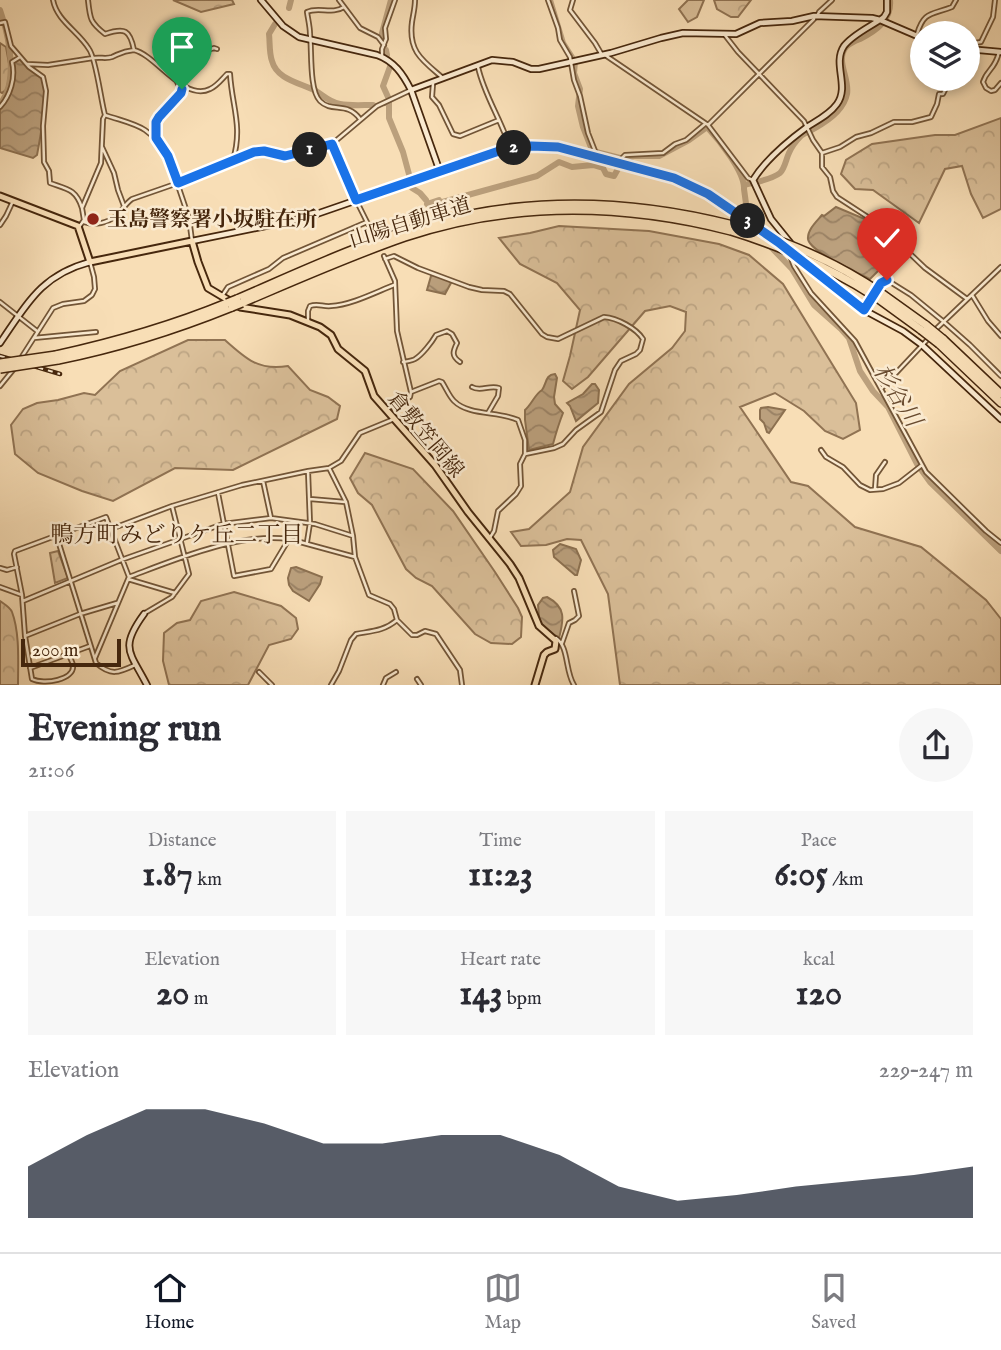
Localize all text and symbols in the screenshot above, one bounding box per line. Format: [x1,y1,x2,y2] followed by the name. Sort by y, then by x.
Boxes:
[152,17,212,89] pin
[910,21,980,91] map controls
[910,21,980,91] button: layers
[163,28,201,66] icon: arrive
[496,130,532,166] pin: 2
[292,132,328,168] pin: 1
[509,135,518,159] text: 2
[306,137,313,161] text: 1
[346,192,475,255] street label: 山陽自動車道
[730,204,766,238] pin: 3
[107,207,317,234] place label: 玉島警察署小坂駐在所
[744,208,751,232] text: 3
[857,208,917,280] pin
[85,211,101,227] marker: 玉島警察署小坂駐在所
[868,219,906,257] icon: check
[866,359,929,435] water label: 杉谷川
[381,386,469,484] street label: 倉敷笠岡線
[51,521,304,550] district label: 鴨方町みどりケ丘二丁目
[21,636,121,668] scale bar
[32,639,78,663] text: 200 m
[28,706,222,754] text: Evening run
[899,708,973,782] button: share
[28,756,74,785] text: 21:06
[148,829,217,853] text: Distance
[479,829,522,853] text: Time
[801,829,837,853] text: Pace
[142,853,193,898] text: 1.87
[468,853,533,898] text: 11:23
[774,853,828,898] text: 6:05
[193,868,222,892] text: km
[828,868,864,892] text: /km
[144,948,220,972] text: Elevation
[460,948,541,972] text: Heart rate
[803,948,835,972] text: kcal
[156,972,190,1017] text: 20
[459,972,503,1017] text: 143
[796,972,842,1017] text: 120
[190,987,208,1011] text: m
[503,987,542,1011] text: bpm
[28,1056,119,1085] text: Elevation
[879,1056,973,1085] text: 229–247 m
[145,1269,194,1335] tab: Home
[484,1269,522,1335] tab: Map
[811,1269,856,1335] tab: Saved

